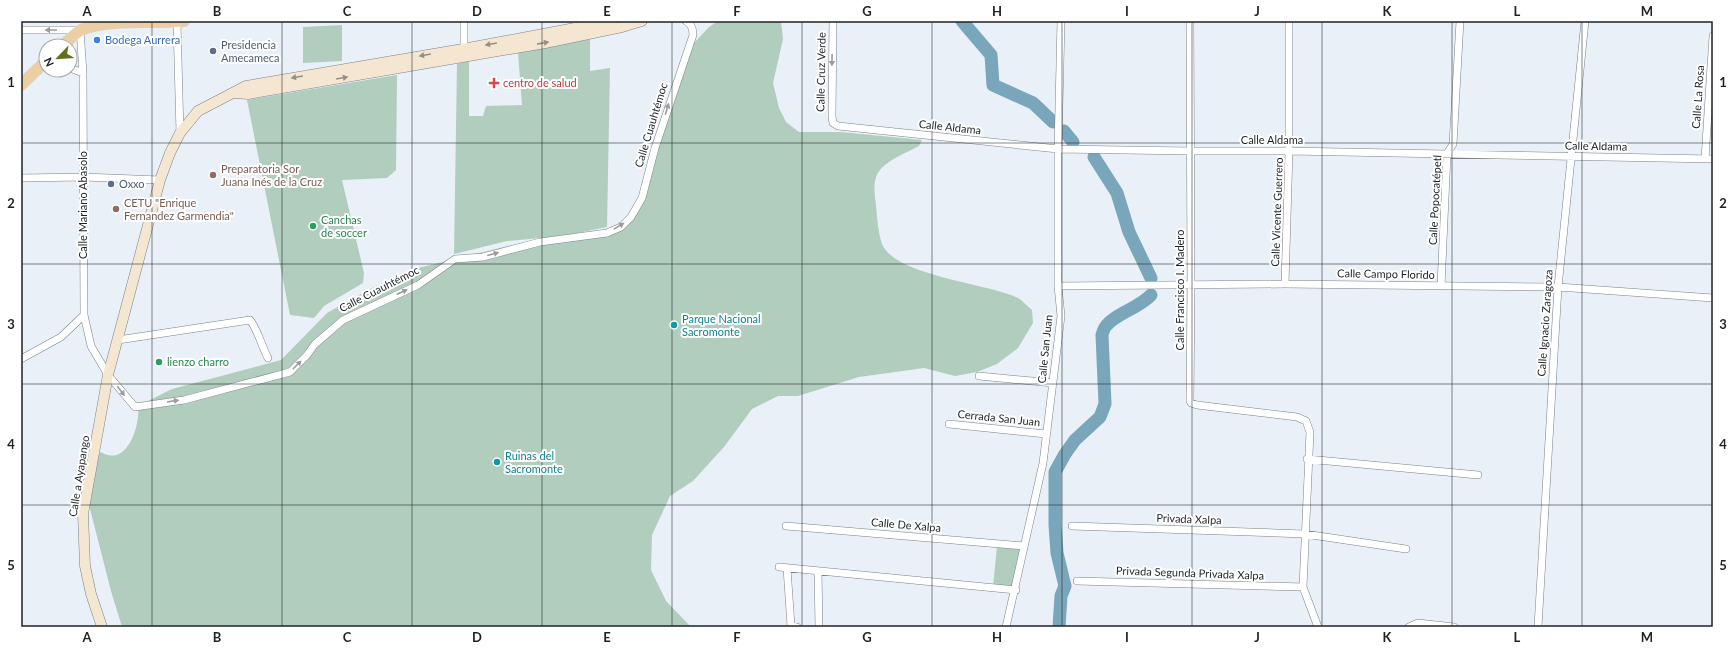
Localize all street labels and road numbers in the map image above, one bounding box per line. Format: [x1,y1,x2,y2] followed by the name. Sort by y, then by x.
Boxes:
[813,32,828,112] street label: Calle Cruz Verde
[1689,65,1706,129] street label: Calle La Rosa
[631,81,670,169] street label: Calle Cuauhtémoc
[918,117,982,136] street label: Calle Aldama
[1241,133,1303,146] street label: Calle Aldama
[1565,138,1627,153] street label: Calle Aldama
[76,151,89,259] street label: Calle Mariano Abasolo
[1426,154,1443,245] street label: Calle Popocatépetl
[1268,157,1285,267] street label: Calle Vicente Guerrero
[1173,230,1186,350] street label: Calle Francisco I. Madero
[337,263,421,314] street label: Calle Cuauhtémoc
[1337,266,1435,281] street label: Calle Campo Florido
[1534,269,1555,377] street label: Calle Ignacio Zaragoza
[1034,314,1055,384] street label: Calle San Juan
[957,407,1041,428] street label: Cerrada San Juan
[66,434,91,518] street label: Calle a Ayapango
[1156,511,1222,526] street label: Privada Xalpa
[870,515,942,534] street label: Calle De Xalpa
[1116,563,1264,582] street label: Privada Segunda Privada Xalpa

